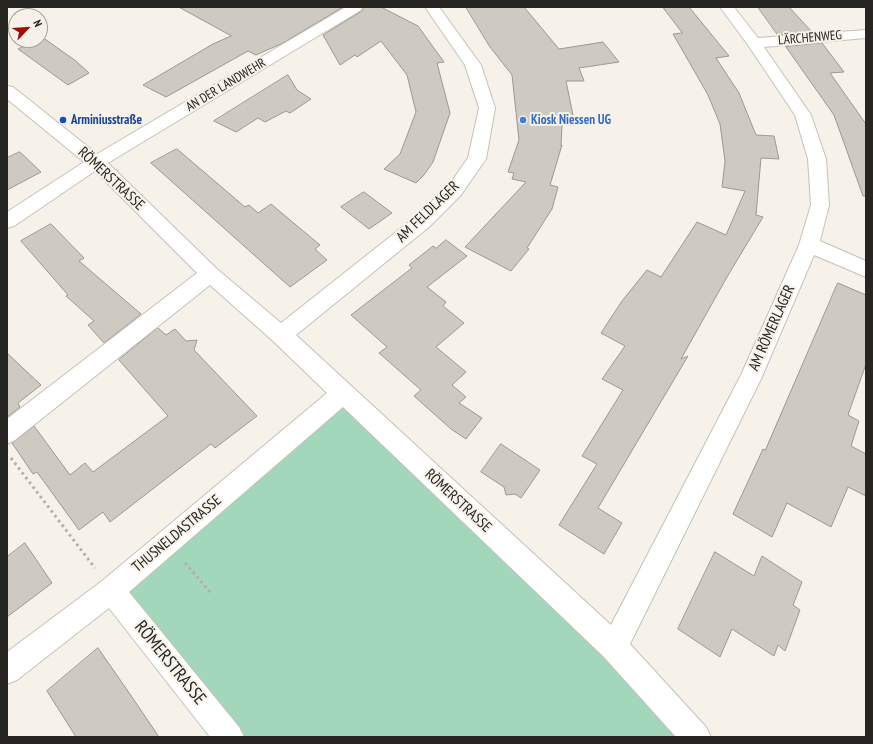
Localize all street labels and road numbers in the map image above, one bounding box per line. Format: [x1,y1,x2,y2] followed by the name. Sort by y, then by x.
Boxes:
[778,27,842,49] street label: LÄRCHENWEG
[183,55,269,115] street label: AN DER LANDWEHR
[74,144,148,214] street label: RÖMERSTRASSE
[393,178,463,246] street label: AM FELDLAGER
[745,282,799,374] street label: AM RÖMERLAGER
[421,466,495,536] street label: RÖMERSTRASSE
[129,492,225,576] street label: THUSNELDASTRASSE
[130,617,210,709] street label: RÖMERSTRASSE

